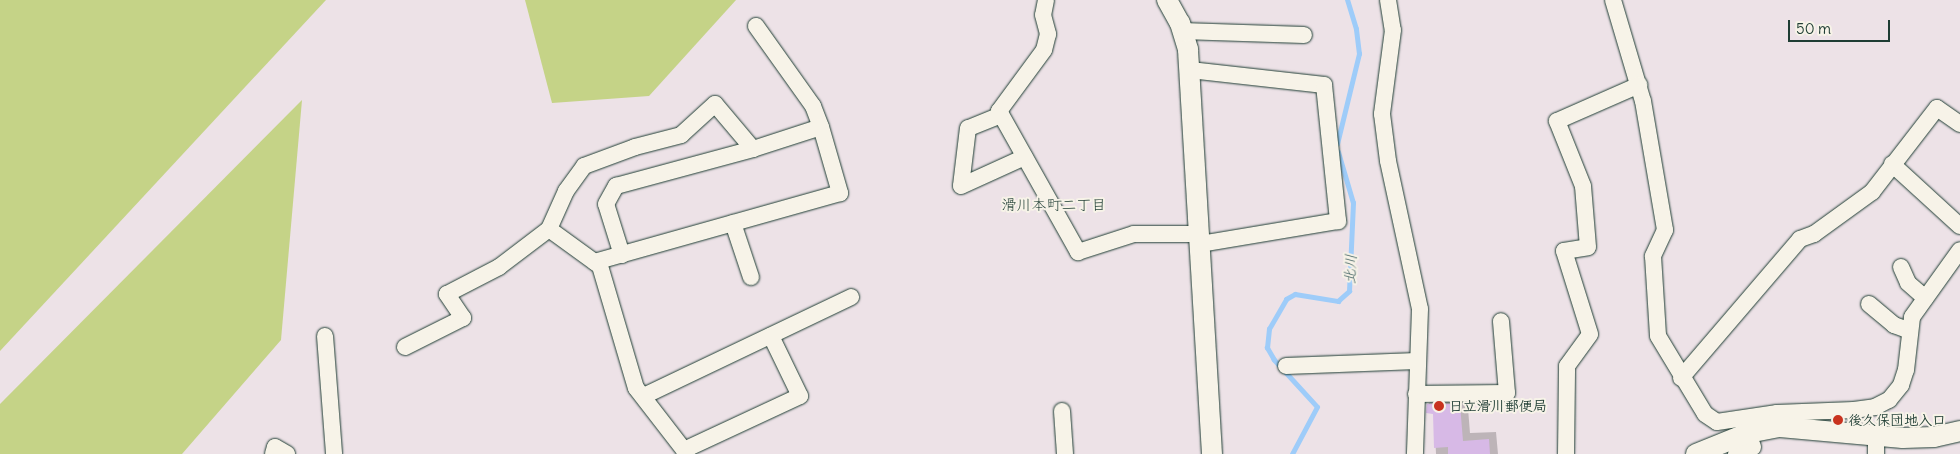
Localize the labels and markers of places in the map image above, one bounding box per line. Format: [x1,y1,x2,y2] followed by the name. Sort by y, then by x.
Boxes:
[1449,398,1547,414] place label: 日立滑川郵便局
[1433,400,1445,412] marker: 日立滑川郵便局
[1848,412,1946,428] place label: 後久保団地入口
[1832,414,1844,426] marker: 後久保団地入口

